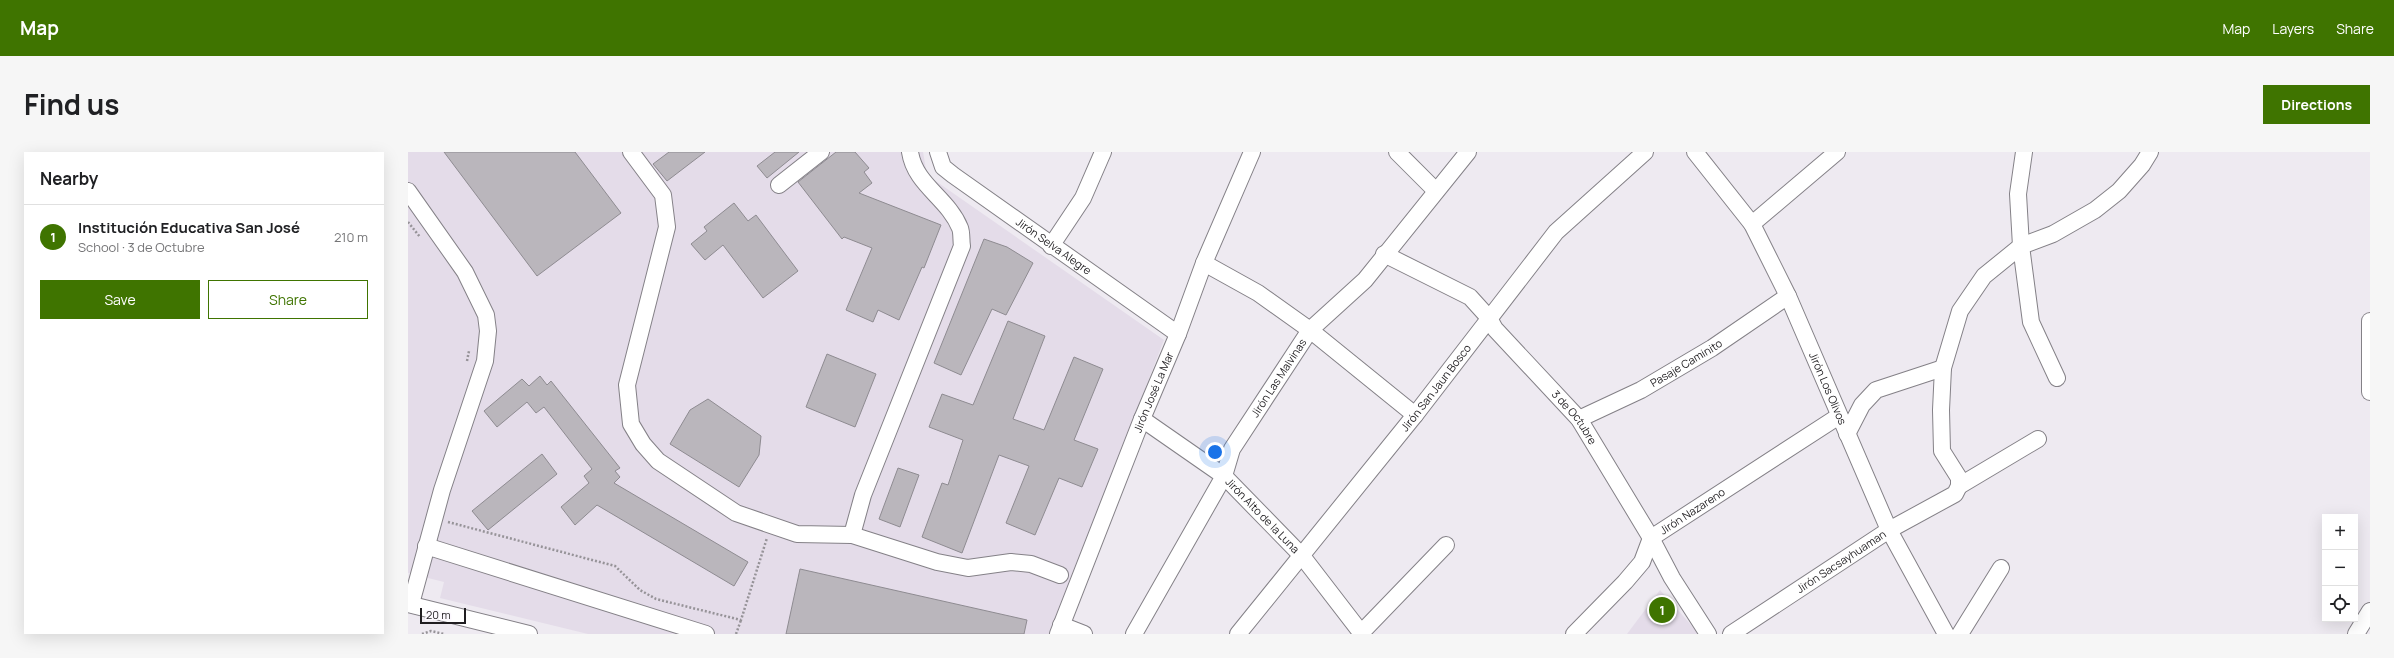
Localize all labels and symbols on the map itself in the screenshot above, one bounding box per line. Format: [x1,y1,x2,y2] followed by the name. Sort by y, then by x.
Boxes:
[1013,214,1095,278] street label: Jirón Selva Alegre
[1247,335,1310,420] street label: Jirón Las Malvinas
[1647,335,1725,390] street label: Pasaje Caminito
[1397,340,1474,434] street label: Jirón San Jaun Bosco
[1129,349,1177,434] street label: Jirón José La Mar
[1806,350,1851,427] street label: Jirón Los Olivos
[1549,387,1601,448] street label: 3 de Octubre
[1205,442,1225,462] your location
[1223,474,1303,556] street label: Jirón Alto de la Luna
[1656,484,1728,538] street label: Jirón Nazareno
[1793,526,1889,596] street label: Jirón Sacsayhuaman
[1649,595,1675,625] pin: 1
[420,606,466,625] scale bar

